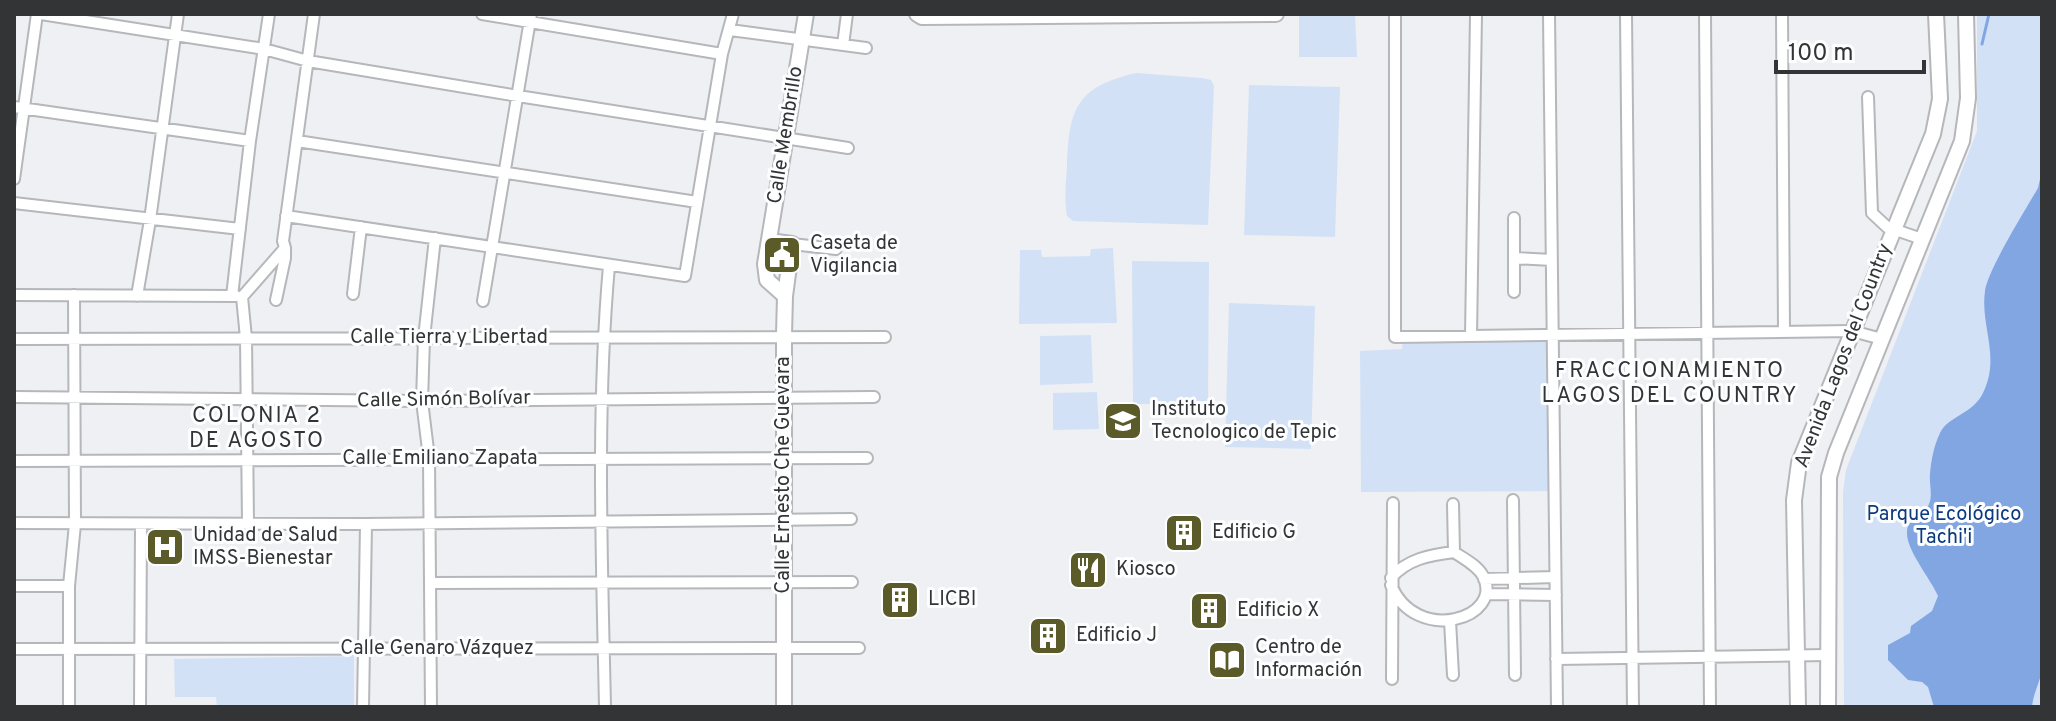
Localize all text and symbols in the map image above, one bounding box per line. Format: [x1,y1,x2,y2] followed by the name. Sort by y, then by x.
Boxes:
[1776,24,1924,74] scale bar
[1788,39,1854,69] text: 100 m
[762,64,810,206] street label: Calle Membrillo
[810,231,898,280] place label: Caseta de Vigilancia
[761,234,803,276] public building icon: Caseta de Vigilancia
[1789,240,1899,472] street label: Avenida Lagos del Country
[350,325,548,351] street label: Calle Tierra y Libertad
[771,356,797,594] street label: Calle Ernesto Che Guevara
[1542,358,1798,410] district label: FRACCIONAMIENTO LAGOS DEL COUNTRY
[357,385,531,415] street label: Calle Simón Bolívar
[1151,397,1337,446] place label: Instituto Tecnologico de Tepic
[1102,400,1144,442] school or university icon: Instituto Tecnologico de Tepic
[189,403,325,455] district label: COLONIA 2 DE AGOSTO
[342,446,538,472] street label: Calle Emiliano Zapata
[1867,502,2021,551] park label: Parque Ecológico Tachi'i
[1163,512,1205,554] building icon: Edificio G
[1212,520,1296,546] place label: Edificio G
[193,523,338,572] place label: Unidad de Salud IMSS-Bienestar
[144,526,186,568] hospital icon: Unidad de Salud IMSS-Bienestar
[1067,549,1109,591] restaurant icon: Kiosco
[1116,557,1176,583] place label: Kiosco
[879,579,921,621] building icon: LICBI
[928,587,976,613] place label: LICBI
[1188,590,1230,632] building icon: Edificio X
[1237,598,1319,624] place label: Edificio X
[1027,615,1069,657] building icon: Edificio J
[1076,623,1157,649] place label: Edificio J
[1255,635,1362,684] place label: Centro de Información
[340,636,534,662] street label: Calle Genaro Vázquez
[1206,639,1248,681] library icon: Centro de Información

